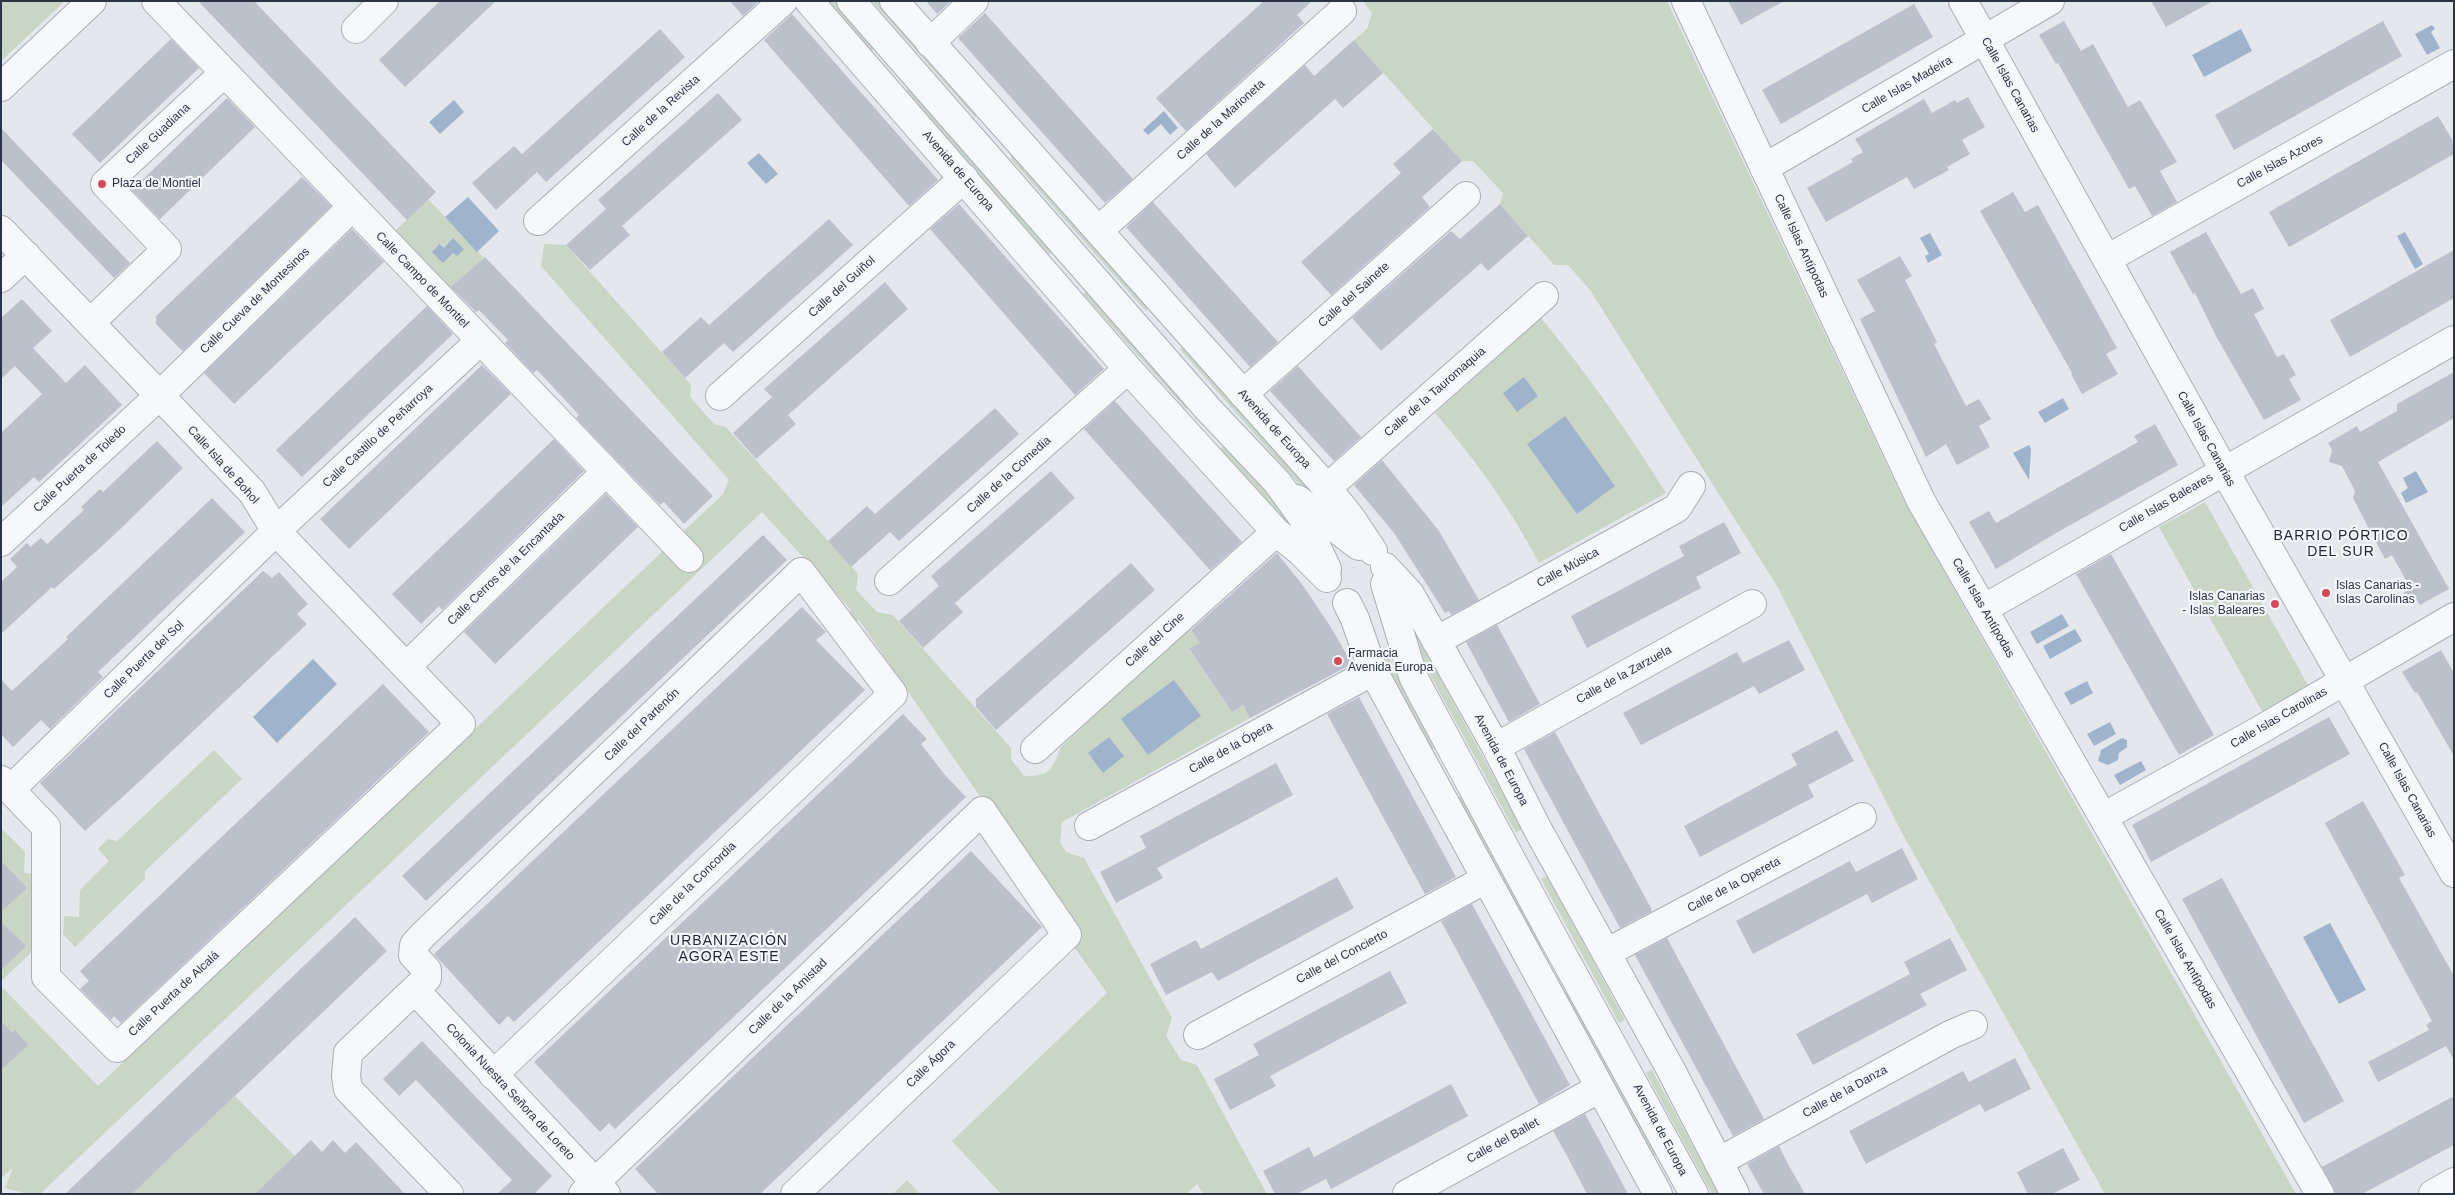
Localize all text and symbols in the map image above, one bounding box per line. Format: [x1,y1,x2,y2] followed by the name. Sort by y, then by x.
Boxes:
[1978,35,2042,135] street label: Calle Islas Canarias
[1859,53,1955,117] street label: Calle Islas Madeira
[619,72,703,150] street label: Calle de la Revista
[1174,77,1268,163] street label: Calle de la Marioneta
[123,101,193,167] street label: Calle Guadiana
[919,128,997,214] street label: Avenida de Europa
[2235,132,2325,192] street label: Calle Islas Azores
[112,177,201,191] place label: Plaza de Montiel
[96,178,108,190] marker: Plaza de Montiel
[1771,192,1831,300] street label: Calle Islas Antípodas
[372,229,472,331] street label: Calle Campo de Montiel
[197,245,313,357] street label: Calle Cueva de Montesinos
[806,253,878,321] street label: Calle del Guiñol
[1315,259,1393,331] street label: Calle del Sainete
[1381,344,1489,440] street label: Calle de la Tauromaquia
[320,381,436,491] street label: Calle Castillo de Peñarroya
[1235,386,1313,472] street label: Avenida de Europa
[2174,389,2238,489] street label: Calle Islas Canarias
[31,422,129,516] street label: Calle Puerta de Toledo
[184,423,262,507] street label: Calle Isla de Bohol
[964,433,1054,517] street label: Calle de la Comedia
[2116,470,2216,536] street label: Calle Islas Baleares
[445,509,567,629] street label: Calle Cerros de la Encantada
[2272,528,2410,560] district label: BARRIO PÓRTICO DEL SUR
[1534,545,1602,591] street label: Calle Música
[1949,556,2017,660] street label: Calle Islas Antípodas
[2336,579,2419,607] place label: Islas Canarias - Islas Carolinas
[2320,587,2332,599] marker: Islas Canarias - Islas Carolinas
[2182,590,2265,618] place label: Islas Canarias - Islas Baleares
[2269,598,2281,610] marker: Islas Canarias - Islas Baleares
[1122,610,1188,670] street label: Calle del Cine
[101,618,187,702] street label: Calle Puerta del Sol
[1574,643,1674,707] street label: Calle de la Zarzuela
[1348,647,1433,675] place label: Farmacia Avenida Europa
[1332,655,1344,667] marker: Farmacia Avenida Europa
[2228,684,2330,752] street label: Calle Islas Carolinas
[601,686,683,764] street label: Calle del Partenón
[1471,712,1531,808] street label: Avenida de Europa
[1187,719,1275,777] street label: Calle de la Ópera
[2375,740,2439,840] street label: Calle Islas Canarias
[647,839,739,929] street label: Calle de la Concordia
[1685,854,1783,916] street label: Calle de la Opereta
[2151,907,2219,1011] street label: Calle Islas Antípodas
[1294,927,1390,987] street label: Calle del Concierto
[669,933,789,966] district label: URBANIZACIÓN AGORA ESTE
[126,948,222,1040] street label: Calle Puerta de Alcalá
[746,956,830,1038] street label: Calle de la Amistad
[443,1020,577,1164] street label: Colonia Nuestra Señora de Loreto
[903,1037,959,1091] street label: Calle Ágora
[1800,1063,1890,1121] street label: Calle de la Danza
[1630,1082,1690,1178] street label: Avenida de Europa
[1465,1115,1541,1167] street label: Calle del Ballet

